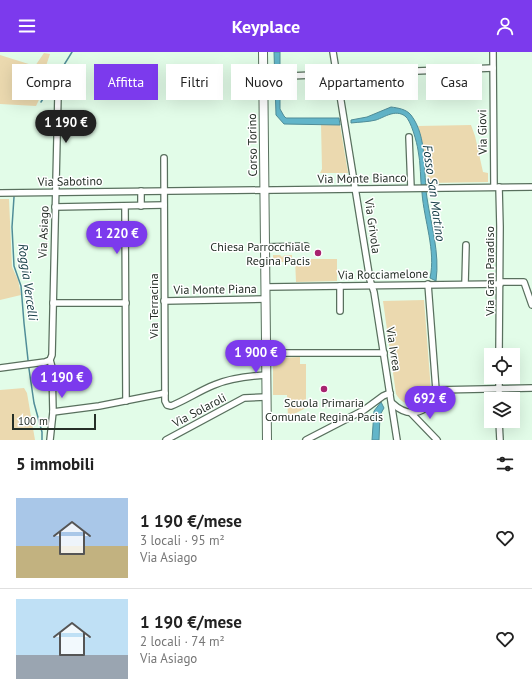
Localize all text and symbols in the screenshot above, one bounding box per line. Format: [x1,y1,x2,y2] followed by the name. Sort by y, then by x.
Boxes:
[16,15,38,37] icon: menu
[232,15,300,38] text: Keyplace
[494,15,516,37] icon: person
[12,64,86,100] chip: Compra
[94,64,158,100] chip: Affitta
[166,64,223,100] chip: Filtri
[231,64,297,100] chip: Nuovo
[305,64,418,100] chip: Appartamento
[426,64,482,100] chip: Casa
[474,109,490,156] street label: Via Giovi
[29,110,103,144] pin: 1 190 €
[244,113,260,177] street label: Corso Torino
[44,114,88,131] text: 1 190 €
[419,144,449,243] water label: Fosso San Martino
[316,170,407,186] street label: Via Monte Bianco
[37,173,102,189] street label: Via Sabotino
[362,197,384,255] street label: Via Grivola
[35,205,51,260] street label: Via Asiago
[80,221,154,255] pin: 1 220 €
[95,225,139,242] text: 1 220 €
[482,226,497,317] street label: Via Gran Paradiso
[210,239,310,268] place label: Chiesa Parrocchiale Regina Pacis
[14,242,42,322] water label: Roggia Vercelli
[313,248,323,258] marker: Chiesa Parrocchiale Regina Pacis
[337,266,428,282] street label: Via Rocciamelone
[146,273,161,340] street label: Via Terracina
[172,281,257,297] street label: Via Monte Piana
[383,325,405,372] street label: Via Ivrea
[219,340,293,374] pin: 1 900 €
[234,344,278,361] text: 1 900 €
[484,348,520,428] map controls
[484,348,520,384] button: locate
[25,365,99,399] pin: 1 190 €
[40,369,84,386] text: 1 190 €
[319,384,329,394] marker: Scuola Primaria Comunale Regina Pacis
[402,386,458,420] pin: 692 €
[169,390,228,431] street label: Via Solaroli
[414,390,446,407] text: 692 €
[484,392,520,428] button: layers
[265,395,383,424] place label: Scuola Primaria Comunale Regina Pacis
[12,412,96,431] scale bar
[18,414,48,428] text: 100 m
[16,453,94,475] text: 5 immobili
[494,453,516,475] icon: filters
[140,510,242,532] text: 1 190 €/mese
[48,514,96,562] icon: home
[494,527,516,549] icon: heart
[140,532,225,549] text: 3 locali · 95 m²
[140,549,197,566] text: Via Asiago
[140,611,242,633] text: 1 190 €/mese
[48,615,96,663] icon: home
[494,628,516,650] icon: heart
[140,633,225,650] text: 2 locali · 74 m²
[140,650,197,667] text: Via Asiago

